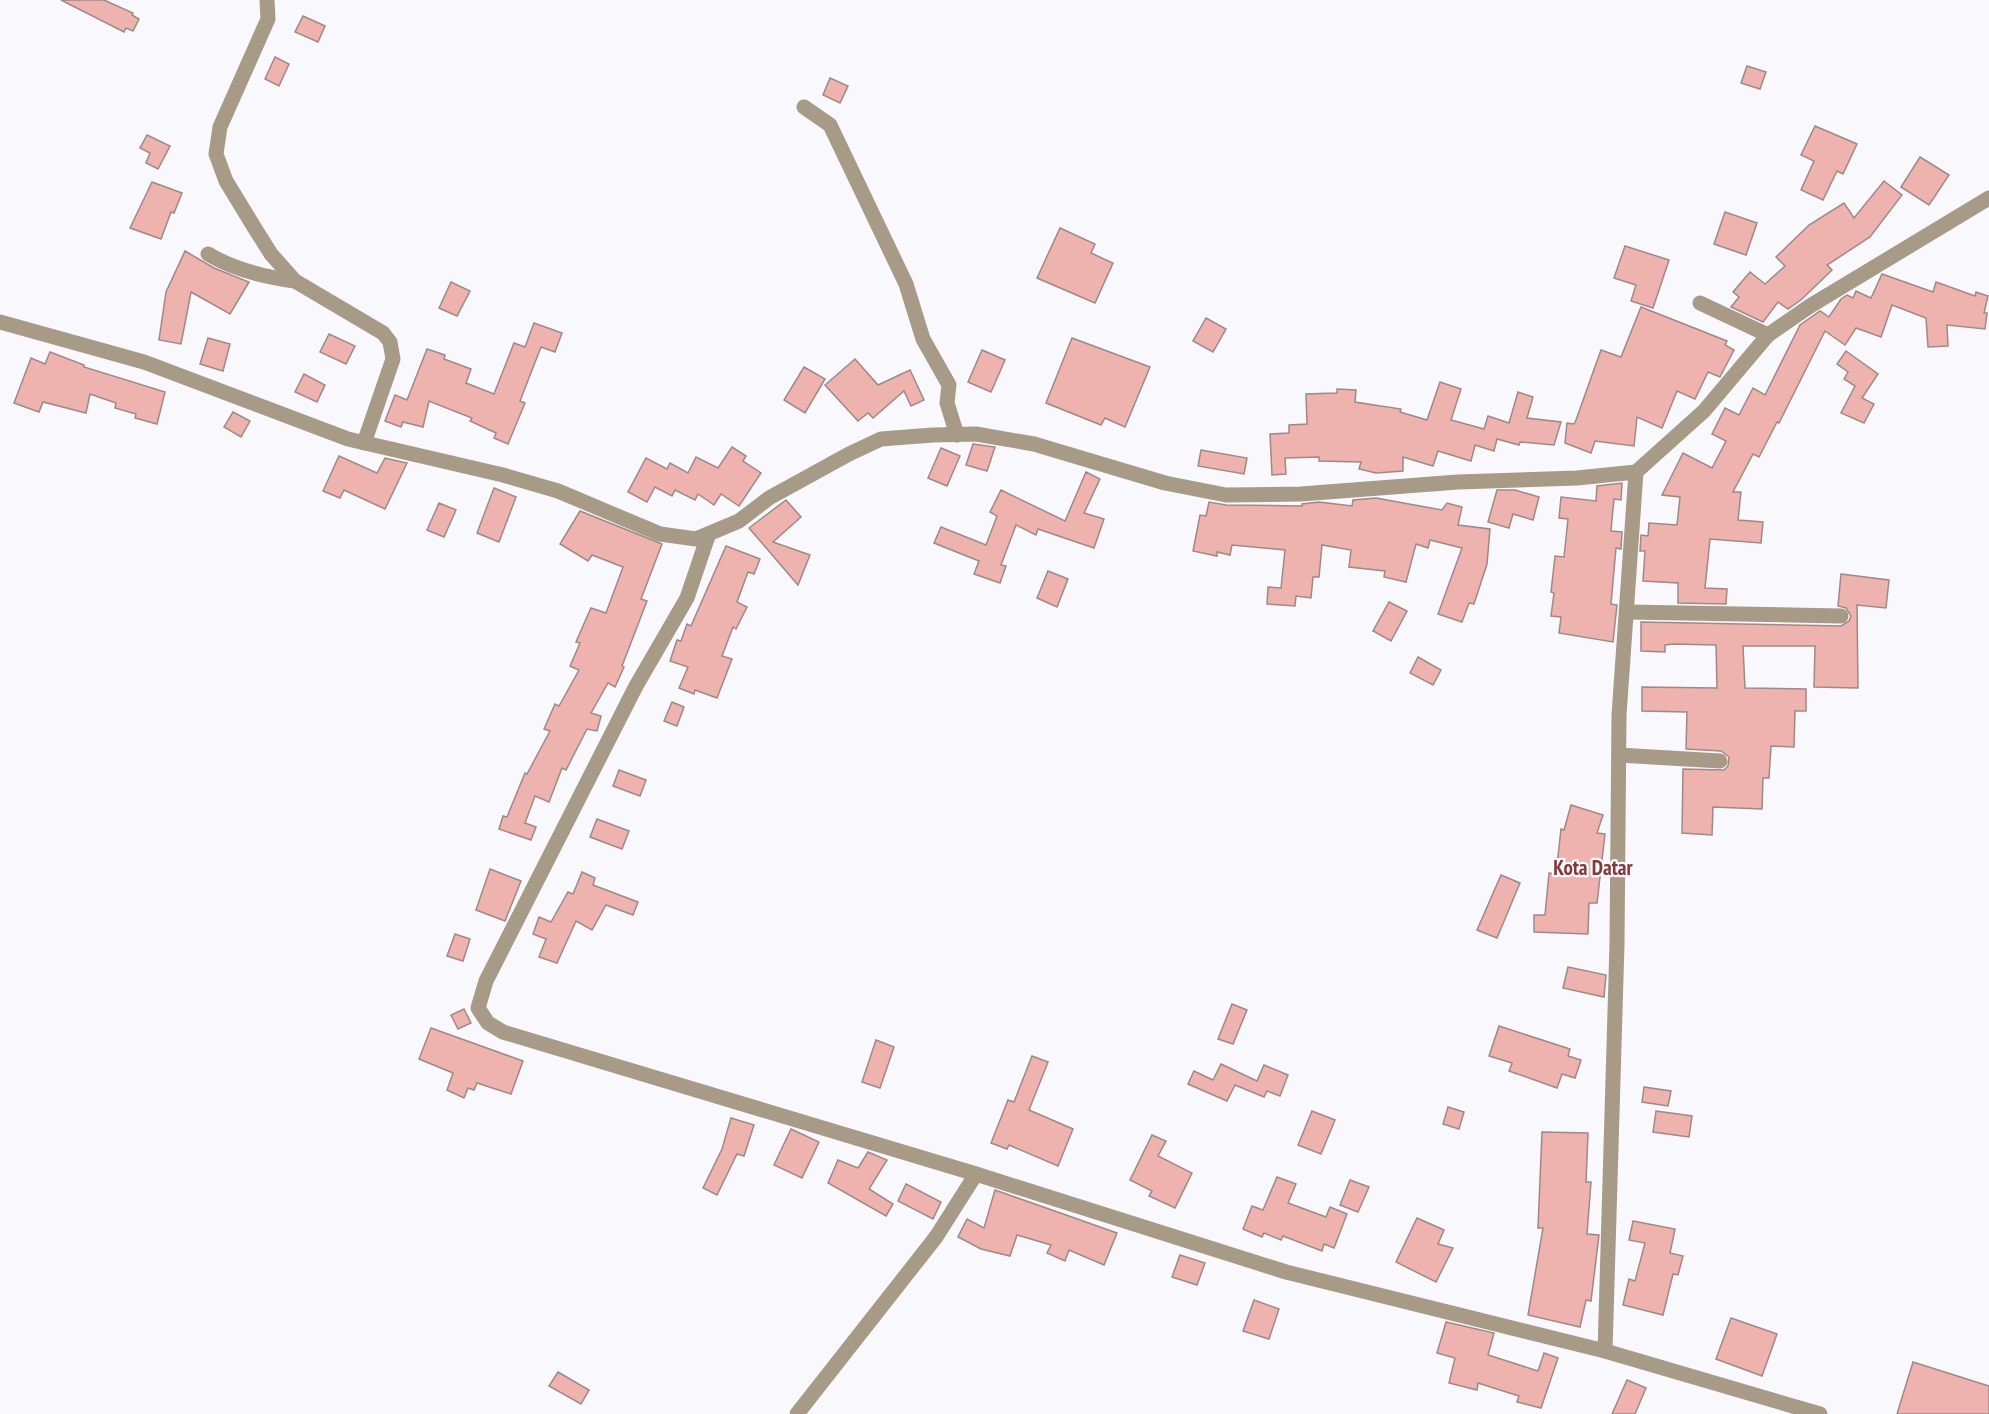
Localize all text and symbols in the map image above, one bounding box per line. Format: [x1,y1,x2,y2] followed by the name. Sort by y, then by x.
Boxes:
[1553,854,1634,881] district label: Kota Datar

